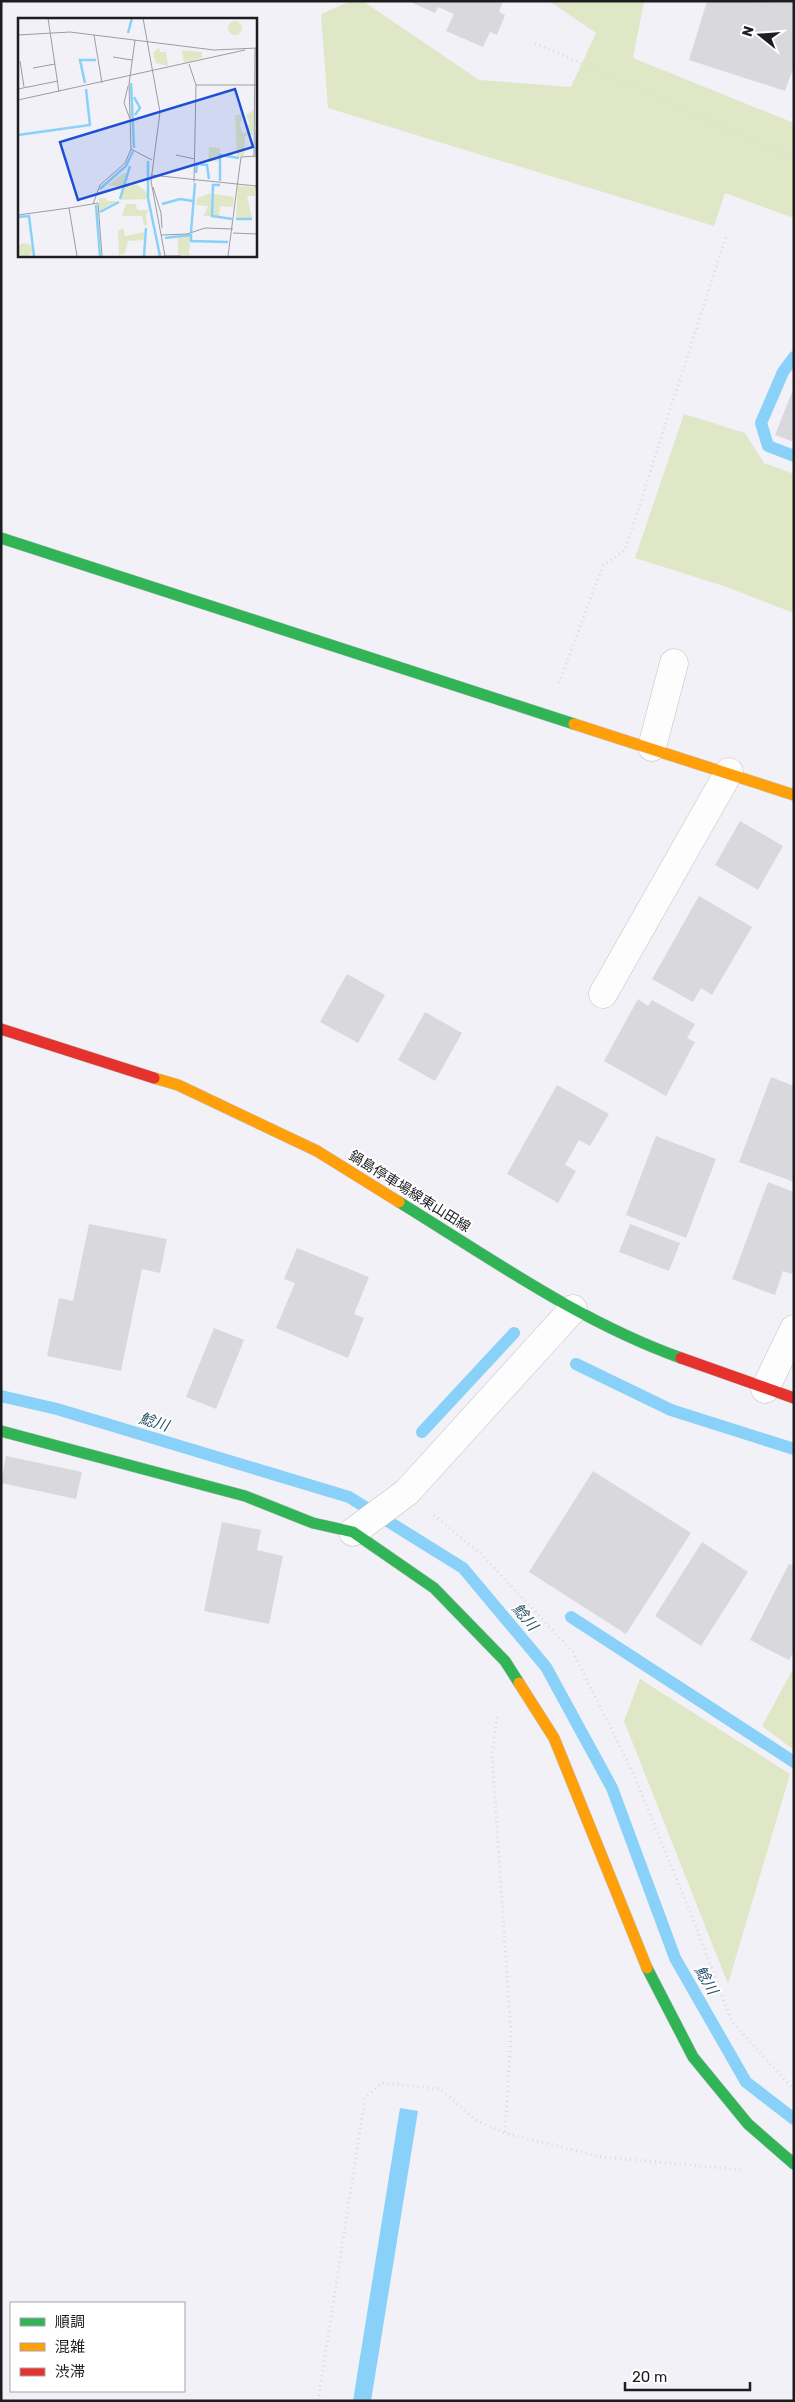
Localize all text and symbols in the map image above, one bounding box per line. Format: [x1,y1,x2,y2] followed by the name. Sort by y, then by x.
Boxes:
[735,10,785,60] north arrow
[18,18,256,256] inset map
[738,24,758,39] text: N
[346,1147,474,1236] street label: 鍋島停車場線東山田線
[137,1409,173,1436] water label: 鯰川
[508,1600,543,1636] water label: 鯰川
[691,1963,722,1999] water label: 鯰川
[10,2302,185,2392] legend
[55,2313,85,2331] text: 順調
[55,2338,85,2356] text: 混雑
[625,2360,750,2392] scale bar
[55,2363,85,2381] text: 渋滞
[632,2368,667,2386] text: 20 m

